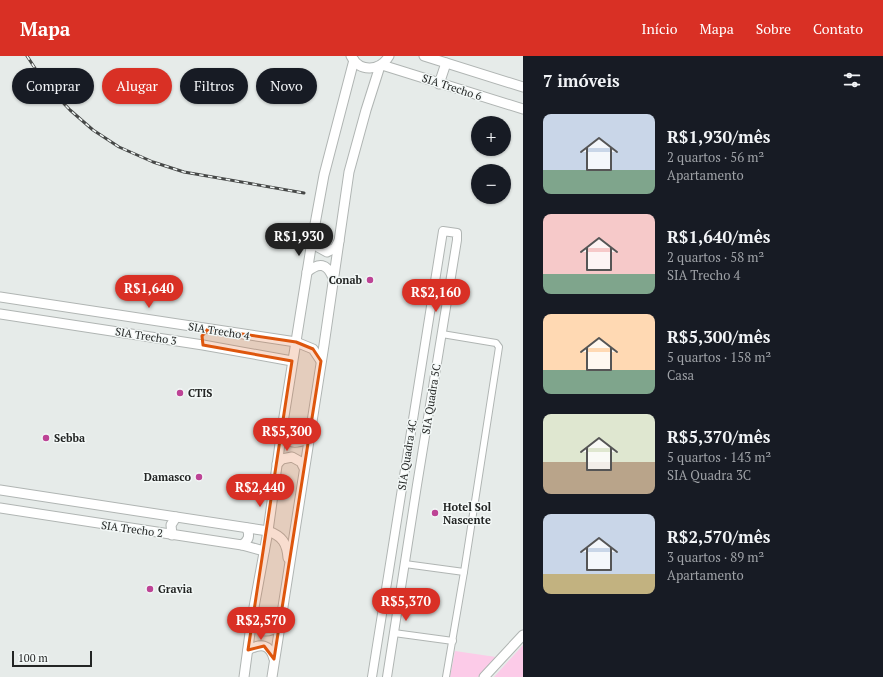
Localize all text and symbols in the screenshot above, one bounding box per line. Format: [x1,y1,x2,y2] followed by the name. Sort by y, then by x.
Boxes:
[20,16,70,41] text: Mapa
[642,19,678,38] text: Início
[700,19,734,38] text: Mapa
[756,19,791,38] text: Sobre
[813,19,863,38] text: Contato
[12,68,94,104] chip: Comprar
[102,68,172,104] chip: Alugar
[180,68,248,104] chip: Filtros
[256,68,317,104] chip: Novo
[543,69,620,92] text: 7 imóveis
[841,69,863,91] icon: filters
[420,71,484,103] street label: SIA Trecho 6
[471,116,511,204] map controls
[471,116,511,156] button: +
[667,125,770,148] text: R$1,930/mês
[575,130,623,178] icon: home
[667,148,764,166] text: 2 quartos · 56 m²
[471,164,511,204] button: −
[667,166,744,184] text: Apartamento
[262,223,336,257] pin: R$1,930
[667,225,770,248] text: R$1,640/mês
[274,227,324,245] text: R$1,930
[575,230,623,278] icon: home
[667,248,764,266] text: 2 quartos · 58 m²
[667,266,741,284] text: SIA Trecho 4
[329,273,363,287] place label: Conab
[112,275,186,309] pin: R$1,640
[365,275,375,285] marker: Conab
[124,279,174,297] text: R$1,640
[399,279,473,313] pin: R$2,160
[411,283,461,301] text: R$2,160
[187,319,251,343] street label: SIA Trecho 4
[114,324,178,348] street label: SIA Trecho 3
[667,325,770,348] text: R$5,300/mês
[575,330,623,378] icon: home
[667,348,771,366] text: 5 quartos · 158 m²
[419,363,443,435] street label: SIA Quadra 5C
[667,366,694,384] text: Casa
[188,386,212,400] place label: CTIS
[175,388,185,398] marker: CTIS
[250,418,324,452] pin: R$5,300
[395,419,419,491] street label: SIA Quadra 4C
[262,422,312,440] text: R$5,300
[667,425,770,448] text: R$5,370/mês
[575,430,623,478] icon: home
[54,431,85,445] place label: Sebba
[41,433,51,443] marker: Sebba
[667,448,771,466] text: 5 quartos · 143 m²
[667,466,751,484] text: SIA Quadra 3C
[144,470,191,484] place label: Damasco
[194,472,204,482] marker: Damasco
[223,474,297,508] pin: R$2,440
[235,478,285,496] text: R$2,440
[443,500,492,527] place label: Hotel Sol Nascente
[430,508,440,518] marker: Hotel Sol Nascente
[100,518,164,540] street label: SIA Trecho 2
[667,525,770,548] text: R$2,570/mês
[575,530,623,578] icon: home
[667,548,764,566] text: 3 quartos · 89 m²
[667,566,744,584] text: Apartamento
[158,582,192,596] place label: Gravia
[145,584,155,594] marker: Gravia
[369,588,443,622] pin: R$5,370
[381,592,431,610] text: R$5,370
[224,607,298,641] pin: R$2,570
[236,611,286,629] text: R$2,570
[12,649,92,668] scale bar
[18,651,48,665] text: 100 m

